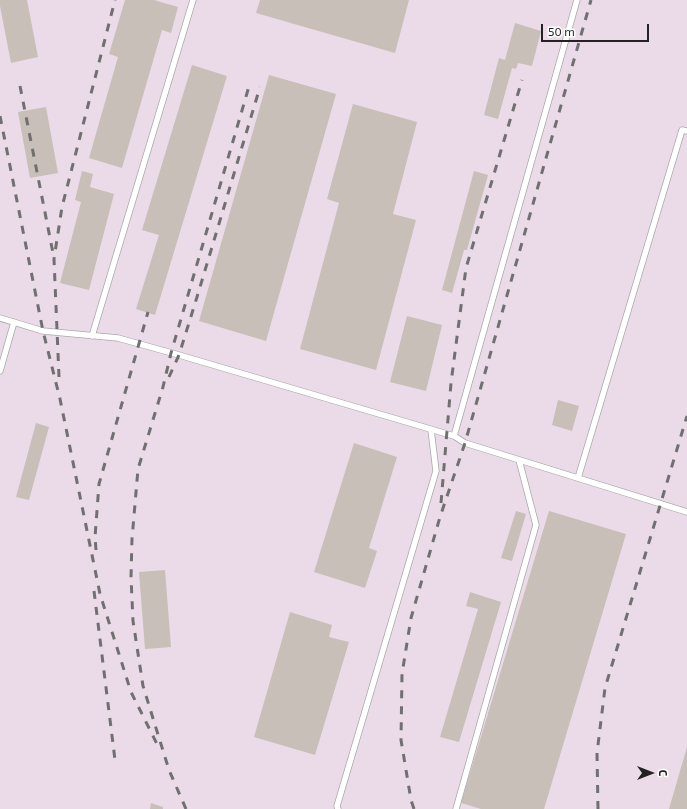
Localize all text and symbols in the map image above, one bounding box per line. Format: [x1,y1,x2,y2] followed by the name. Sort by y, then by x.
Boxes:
[543,16,651,42] scale bar
[548,24,575,38] text: 50 m
[631,753,671,793] north arrow
[657,770,670,776] text: С

